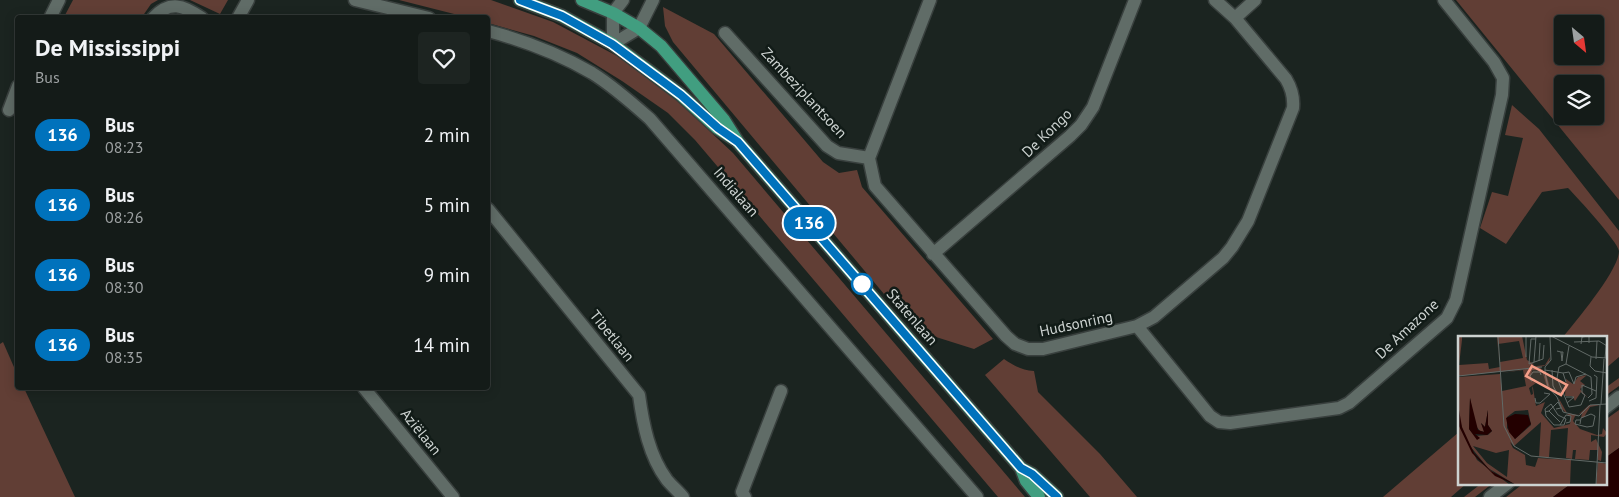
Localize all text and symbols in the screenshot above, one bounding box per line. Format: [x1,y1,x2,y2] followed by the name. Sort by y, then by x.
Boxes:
[1554,15,1604,65] north arrow
[1554,15,1604,125] map controls
[35,32,180,63] text: De Mississippi
[418,32,470,84] button: heart
[757,43,851,142] street label: Zambeziplantsoen
[35,67,60,87] text: Bus
[1554,75,1604,125] button: layers
[1018,104,1076,161] street label: De Kongo
[105,113,134,137] text: Bus
[47,123,78,146] text: 136
[424,123,470,147] text: 2 min
[105,137,143,157] text: 08:23
[710,163,763,220] street label: Indialaan
[105,183,134,207] text: Bus
[47,193,78,216] text: 136
[424,193,470,217] text: 5 min
[105,207,143,227] text: 08:26
[780,207,838,239] line badge: 136
[794,211,824,234] text: 136
[105,253,134,277] text: Bus
[47,263,78,286] text: 136
[424,263,470,287] text: 9 min
[851,273,873,295] unlabelled marker
[105,277,143,297] text: 08:30
[883,285,942,349] street label: Statenlaan
[1371,295,1442,363] street label: De Amazone
[586,306,639,365] street label: Tibetlaan
[1038,307,1114,341] street label: Hudsonring
[105,323,134,347] text: Bus
[47,333,78,356] text: 136
[413,333,470,357] text: 14 min
[1458,336,1606,484] inset map
[105,347,143,367] text: 08:35
[397,405,446,459] street label: Aziëlaan

